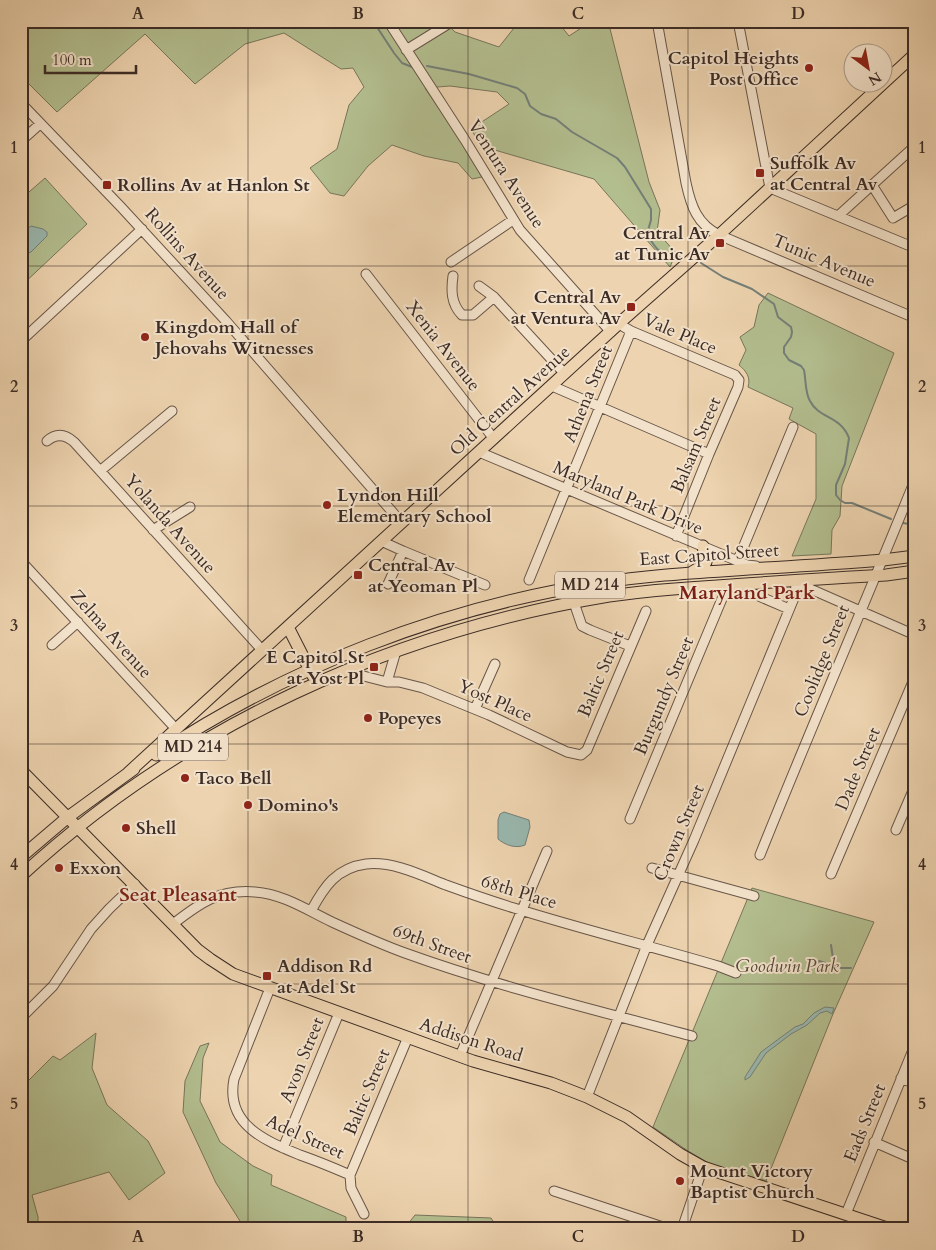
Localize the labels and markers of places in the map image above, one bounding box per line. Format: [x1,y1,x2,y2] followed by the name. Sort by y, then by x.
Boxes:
[668,46,799,92] place label: Capitol Heights Post Office
[803,62,815,74] marker: Capitol Heights Post Office
[770,151,877,197] place label: Suffolk Av at Central Av
[754,167,766,179] marker: Suffolk Av at Central Av
[117,173,310,198] place label: Rollins Av at Hanlon St
[101,179,113,191] marker: Rollins Av at Hanlon St
[615,221,710,267] place label: Central Av at Tunic Av
[714,237,726,249] marker: Central Av at Tunic Av
[511,285,621,331] place label: Central Av at Ventura Av
[625,301,637,313] marker: Central Av at Ventura Av
[152,315,314,361] place label: Kingdom Hall of Jehovahs Witnesses
[139,331,151,343] marker: Kingdom Hall of Jehovahs Witnesses
[337,483,491,529] place label: Lyndon Hill Elementary School
[321,499,333,511] marker: Lyndon Hill Elementary School
[368,553,478,599] place label: Central Av at Yeoman Pl
[352,569,364,581] marker: Central Av at Yeoman Pl
[266,645,365,691] place label: E Capitol St at Yost Pl
[368,661,380,673] marker: E Capitol St at Yost Pl
[378,706,441,731] place label: Popeyes
[362,712,374,724] marker: Popeyes
[195,766,272,791] place label: Taco Bell
[179,772,191,784] marker: Taco Bell
[258,793,338,818] place label: Domino's
[242,799,254,811] marker: Domino's
[136,816,176,841] place label: Shell
[120,822,132,834] marker: Shell
[69,856,122,881] place label: Exxon
[53,862,65,874] marker: Exxon
[277,954,373,1000] place label: Addison Rd at Adel St
[261,970,273,982] marker: Addison Rd at Adel St
[690,1159,815,1205] place label: Mount Victory Baptist Church
[674,1175,686,1187] marker: Mount Victory Baptist Church

